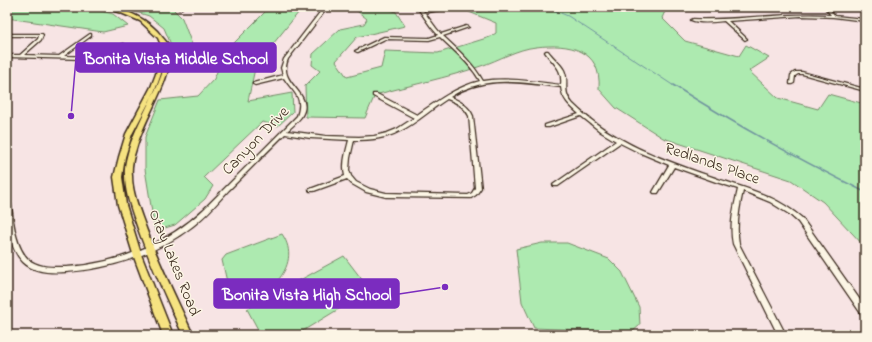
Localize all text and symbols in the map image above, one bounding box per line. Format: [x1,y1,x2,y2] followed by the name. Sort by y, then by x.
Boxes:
[76,43,276,72] callout: Bonita Vista Middle School
[83,47,268,72] text: Bonita Vista Middle School
[217,100,296,181] street label: Canyon Drive
[661,136,764,192] street label: Redlands Place
[142,206,206,320] street label: Otay Lakes Road
[214,279,399,308] callout: Bonita Vista High School
[221,283,392,310] text: Bonita Vista High School

